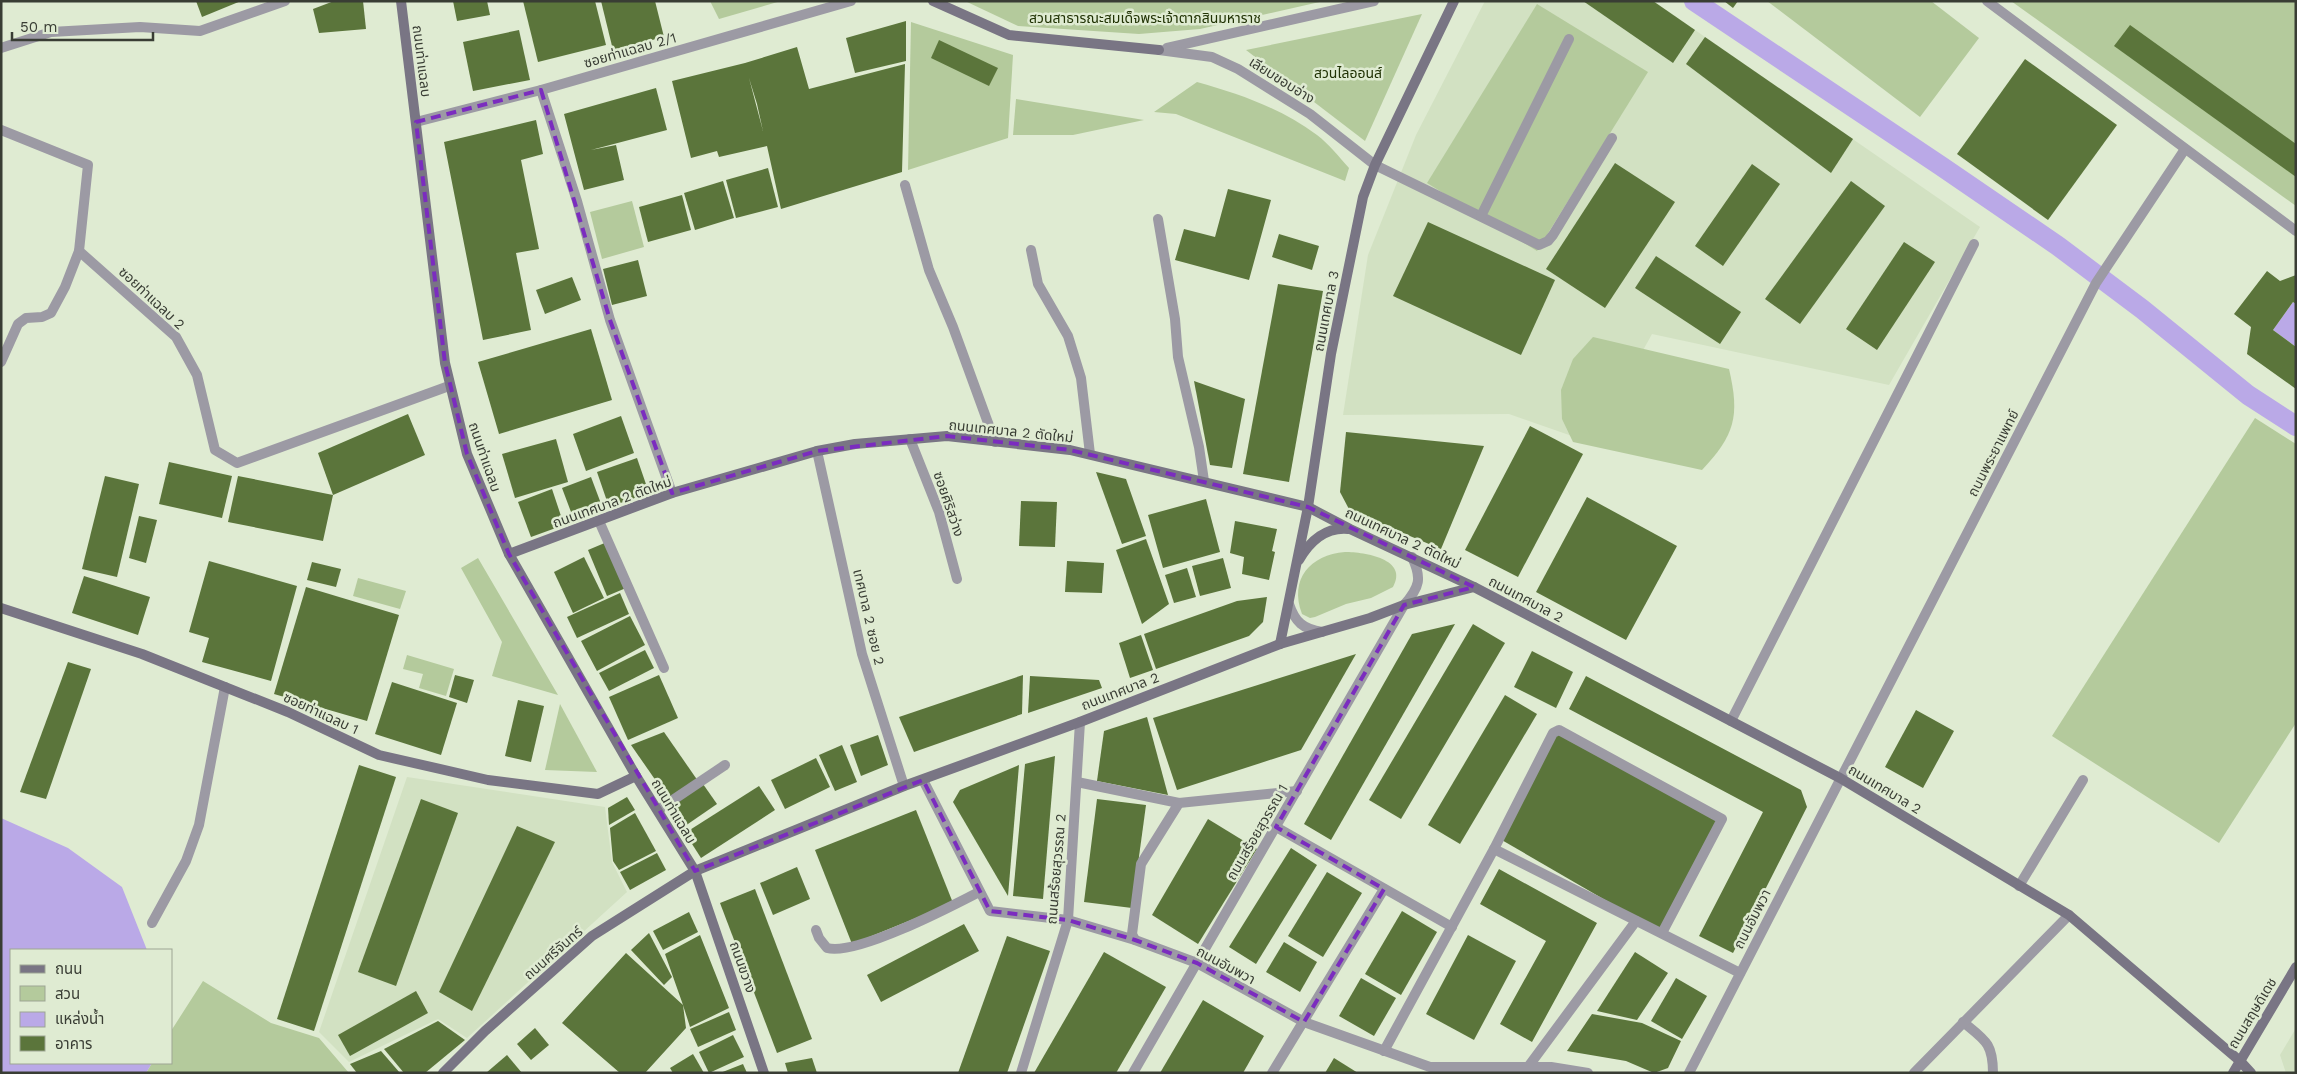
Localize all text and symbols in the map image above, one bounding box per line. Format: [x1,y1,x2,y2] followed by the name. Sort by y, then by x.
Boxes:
[12,10,154,42] scale bar
[1029,10,1261,26] park label: สวนสาธารณะสมเด็จพระเจ้าตากสินมหาราช
[20,18,57,36] text: 50 m
[410,24,434,98] street label: ถนนท่าแฉลบ
[582,29,678,71] street label: ซอยท่าแฉลบ 2/1
[1246,54,1318,106] street label: เลียบขอบอ่าง
[1314,65,1382,81] park label: สวนไลออนส์
[116,264,188,332] street label: ซอยท่าแฉลบ 2
[1310,269,1342,353] street label: ถนนเทศบาล 3
[1964,407,2022,499] street label: ถนนพระยาแพทย์
[948,416,1074,446] street label: ถนนเทศบาล 2 ตัดใหม่
[466,420,504,494] street label: ถนนท่าแฉลบ
[930,469,968,539] street label: ซอยศิริสว่าง
[550,473,674,531] street label: ถนนเทศบาล 2 ตัดใหม่
[1343,504,1463,572] street label: ถนนเทศบาล 2 ตัดใหม่
[850,567,888,667] street label: เทศบาล 2 ซอย 2
[1486,573,1566,625] street label: ถนนเทศบาล 2
[1079,669,1161,713] street label: ถนนเทศบาล 2
[281,689,361,737] street label: ซอยท่าแฉลบ 1
[1846,761,1924,817] street label: ถนนเทศบาล 2
[648,776,700,846] street label: ถนนท่าแฉลบ
[1223,781,1292,883] street label: ถนนสร้อยสุวรรณ 1
[1043,813,1070,925] street label: ถนนสร้อยสุวรรณ 2
[1730,887,1774,951] street label: ถนนอัมพวา
[520,923,586,983] street label: ถนนศรีจันทร์
[727,939,759,995] street label: ถนนขวาง
[1194,943,1258,987] street label: ถนนอัมพวา
[10,949,172,1064] legend
[55,960,82,978] text: ถนน
[2225,975,2279,1051] street label: ถนนสฤษดิเดช
[55,985,80,1003] text: สวน
[55,1008,104,1028] text: แหล่งน้ำ
[55,1035,92,1053] text: อาคาร

